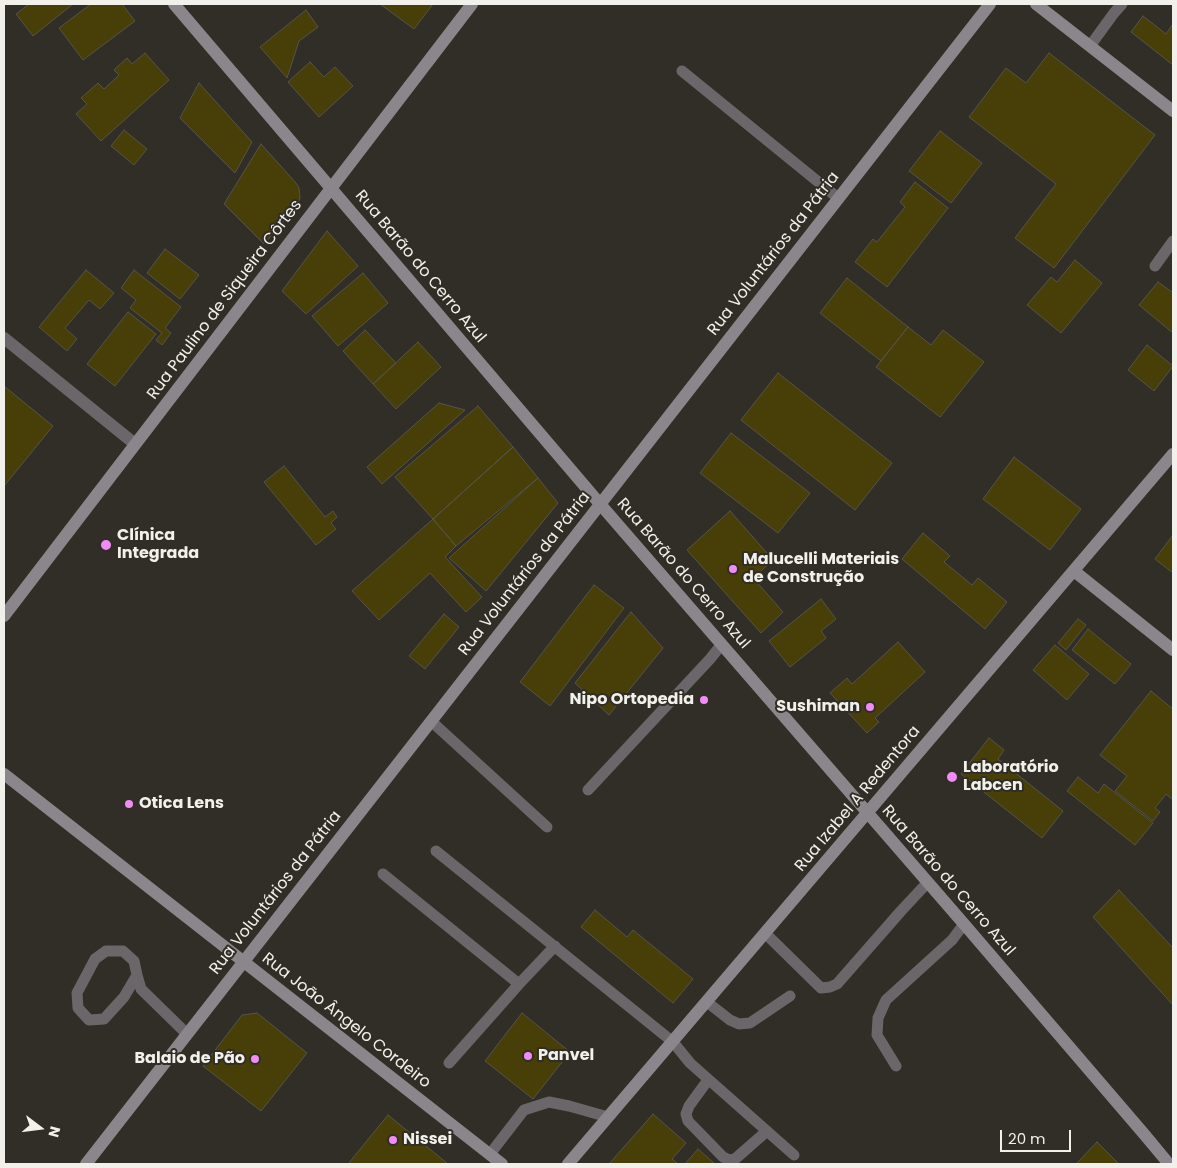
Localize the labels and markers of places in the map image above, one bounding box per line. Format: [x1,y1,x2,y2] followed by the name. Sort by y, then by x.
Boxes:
[117,526,199,564] place label: Clínica Integrada
[99,538,113,552] marker: Clínica Integrada
[743,550,899,588] place label: Malucelli Materiais de Construção
[727,563,739,575] marker: Malucelli Materiais de Construção
[570,690,694,710] place label: Nipo Ortopedia
[698,694,710,706] marker: Nipo Ortopedia
[776,697,860,717] place label: Sushiman
[864,701,876,713] marker: Sushiman
[963,758,1059,796] place label: Laboratório Labcen
[945,770,959,784] marker: Laboratório Labcen
[139,794,224,814] place label: Otica Lens
[123,798,135,810] marker: Otica Lens
[538,1046,594,1066] place label: Panvel
[135,1049,245,1069] place label: Balaio de Pão
[522,1050,534,1062] marker: Panvel
[249,1053,261,1065] marker: Balaio de Pão
[403,1130,452,1150] place label: Nissei
[387,1134,399,1146] marker: Nissei

